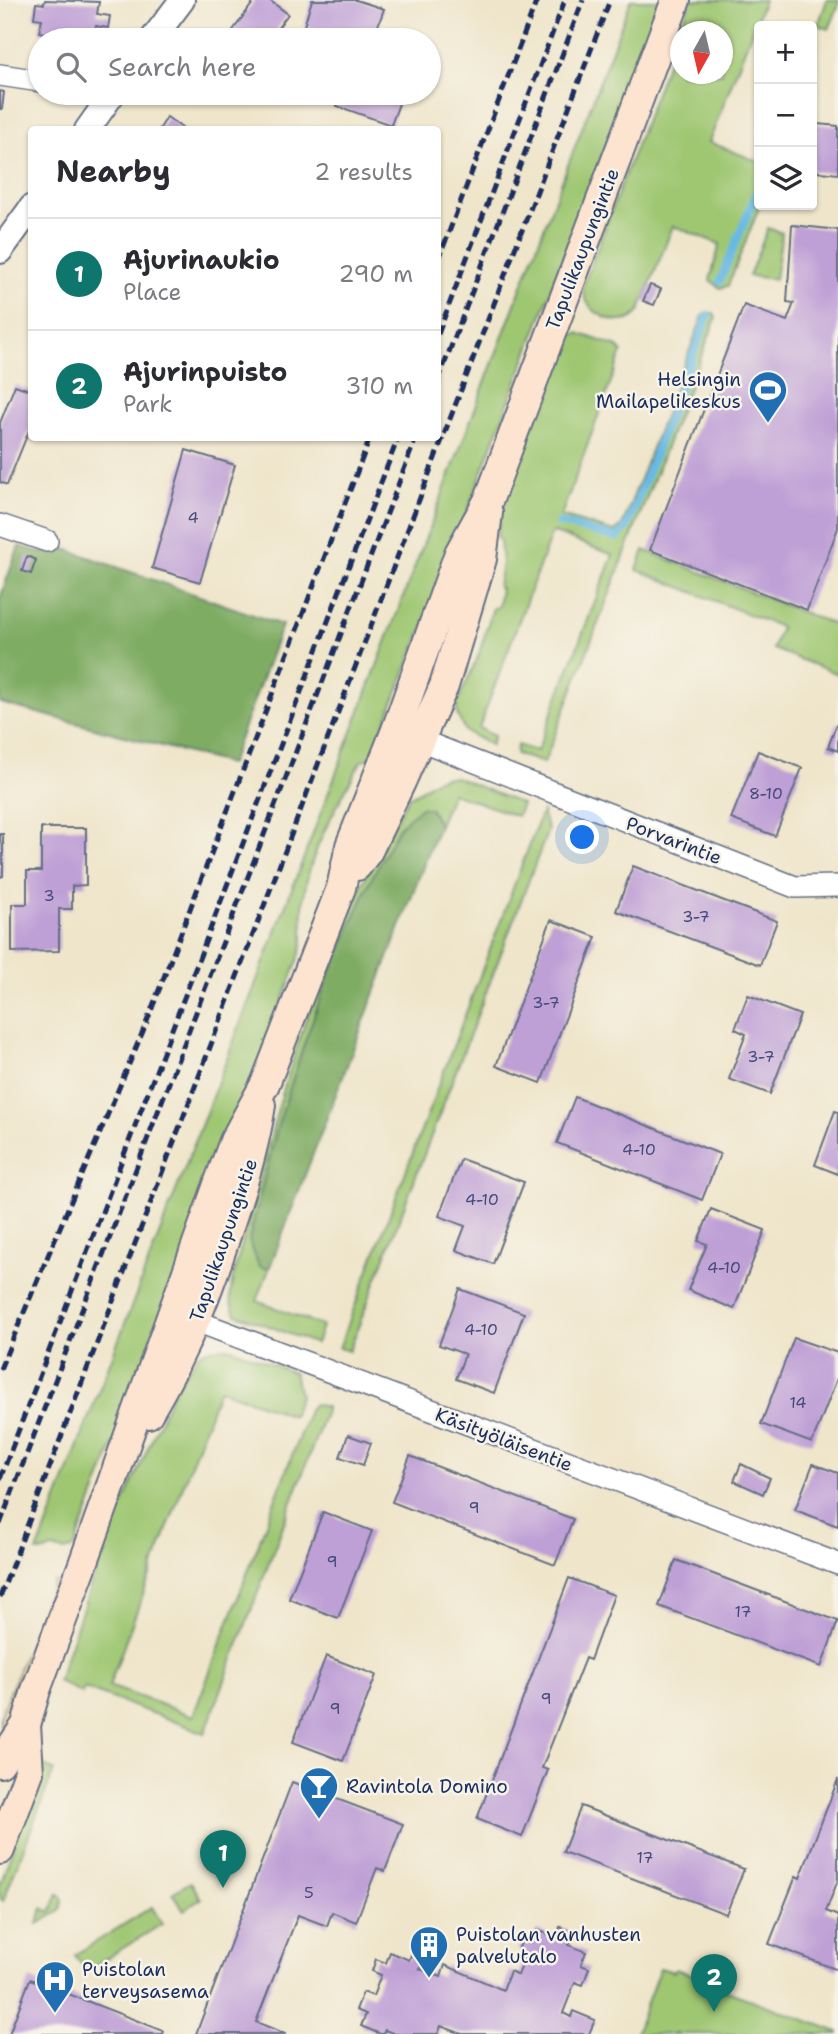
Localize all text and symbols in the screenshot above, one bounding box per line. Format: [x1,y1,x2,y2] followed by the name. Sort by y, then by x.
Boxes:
[670,21,733,84] north arrow
[754,21,817,210] map controls
[754,21,817,84] button: +
[28,28,441,105] search box
[52,48,90,86] icon: search
[108,49,257,84] text: Search here
[754,84,817,147] button: −
[754,147,817,210] button: layers
[56,151,171,192] text: Nearby
[314,157,413,187] text: 2 results
[540,165,625,334] street label: Tapulikaupungintie
[123,242,280,277] text: Ajurinaukio
[74,259,84,289] text: 1
[339,259,413,289] text: 290 m
[123,277,182,307] text: Place
[123,354,288,389] text: Ajurinpuisto
[596,367,741,414] place label: Helsingin Mailapelikeskus
[747,369,789,424] sports icon: Helsingin Mailapelikeskus
[71,371,87,401] text: 2
[345,371,413,401] text: 310 m
[123,389,172,419] text: Park
[187,507,199,528] house number: 4
[749,783,783,804] house number: 8-10
[622,811,725,870] street label: Porvarintie
[565,820,599,854] your location
[43,885,55,906] house number: 3
[682,906,710,927] house number: 3-7
[532,992,560,1013] house number: 3-7
[747,1046,775,1067] house number: 3-7
[622,1139,656,1160] house number: 4-10
[184,1155,263,1325] street label: Tapulikaupungintie
[465,1189,499,1210] house number: 4-10
[707,1257,741,1278] house number: 4-10
[464,1319,498,1340] house number: 4-10
[789,1392,807,1413] house number: 14
[431,1402,576,1477] street label: Käsityöläisentie
[468,1497,480,1518] house number: 9
[326,1551,338,1572] house number: 9
[734,1601,752,1622] house number: 17
[540,1688,552,1709] house number: 9
[329,1698,341,1719] house number: 9
[298,1765,340,1820] bar icon: Ravintola Domino
[346,1774,508,1799] place label: Ravintola Domino
[200,1830,246,1888] pin: 1
[636,1847,654,1868] house number: 17
[304,1882,314,1903] house number: 5
[456,1922,641,1969] place label: Puistolan vanhusten palvelutalo
[408,1924,450,1979] building icon: Puistolan vanhusten palvelutalo
[691,1954,737,2012] pin: 2
[82,1957,209,2004] place label: Puistolan terveysasema
[34,1959,76,2014] hospital icon: Puistolan terveysasema

